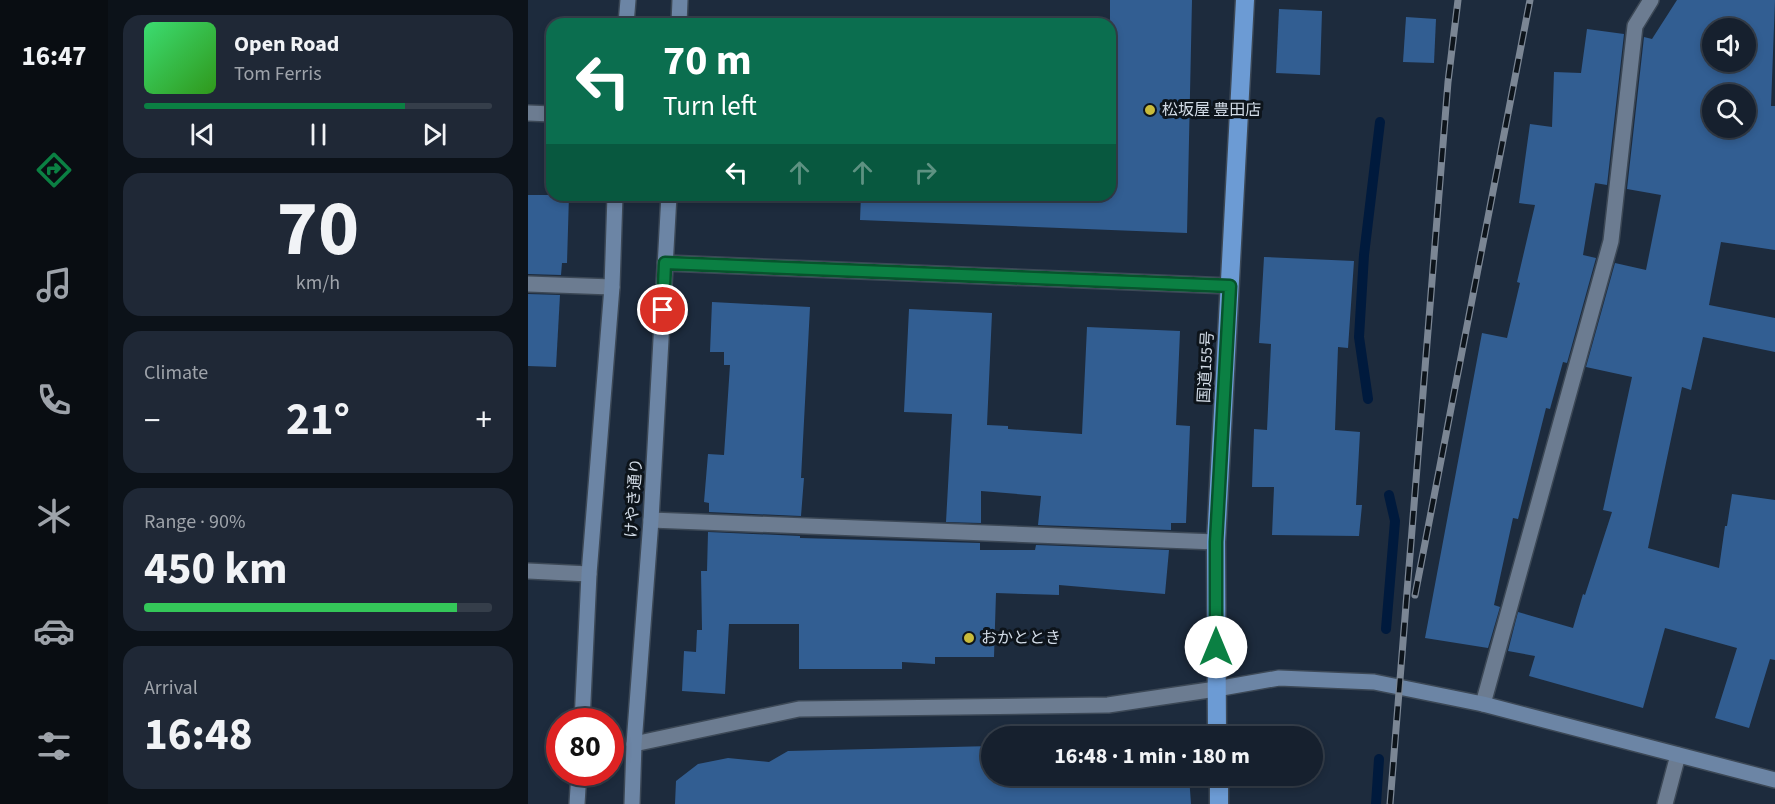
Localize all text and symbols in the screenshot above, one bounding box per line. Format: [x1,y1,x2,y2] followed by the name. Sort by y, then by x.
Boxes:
[1702,18,1756,138] map controls
[1702,18,1756,72] button: sound
[234,28,339,60] text: Open Road
[663,31,752,91] text: 70 m
[21,37,87,76] text: 16:47
[564,42,642,120] icon: left
[234,60,322,88] text: Tom Ferris
[1702,84,1756,138] button: search
[663,87,757,126] text: Turn left
[1162,99,1261,121] place label: 松坂屋 豊田店
[1143,103,1157,117] marker: 松坂屋 豊田店
[186,118,219,151] icon: previous
[302,118,335,151] icon: pause
[418,118,451,151] icon: next
[33,149,75,191] icon: directions
[720,156,753,189] icon: left
[783,156,816,189] icon: ahead
[846,156,879,189] icon: ahead
[909,156,942,189] icon: right
[277,174,359,285] text: 70
[33,264,75,306] icon: music
[296,269,340,297] text: km/h
[637,284,688,335] pin
[646,293,679,326] icon: arrive
[1193,331,1219,403] street label: 国道155号
[144,359,208,387] text: Climate
[33,379,75,421] icon: phone
[286,388,350,452] text: 21°
[144,397,160,444] text: −
[476,397,492,444] text: +
[620,457,648,539] street label: けやき通り
[33,495,75,537] icon: climate
[144,508,245,536] text: Range · 90%
[144,537,288,601] text: 450 km
[33,610,75,652] icon: car
[1184,615,1248,679] position arrow
[981,627,1061,649] place label: おかととき
[962,631,976,645] marker: おかととき
[144,674,198,702] text: Arrival
[144,703,253,767] text: 16:48
[546,708,624,786] speed limit sign: 80
[33,725,75,767] icon: filters
[1054,740,1250,772] text: 16:48 · 1 min · 180 m

